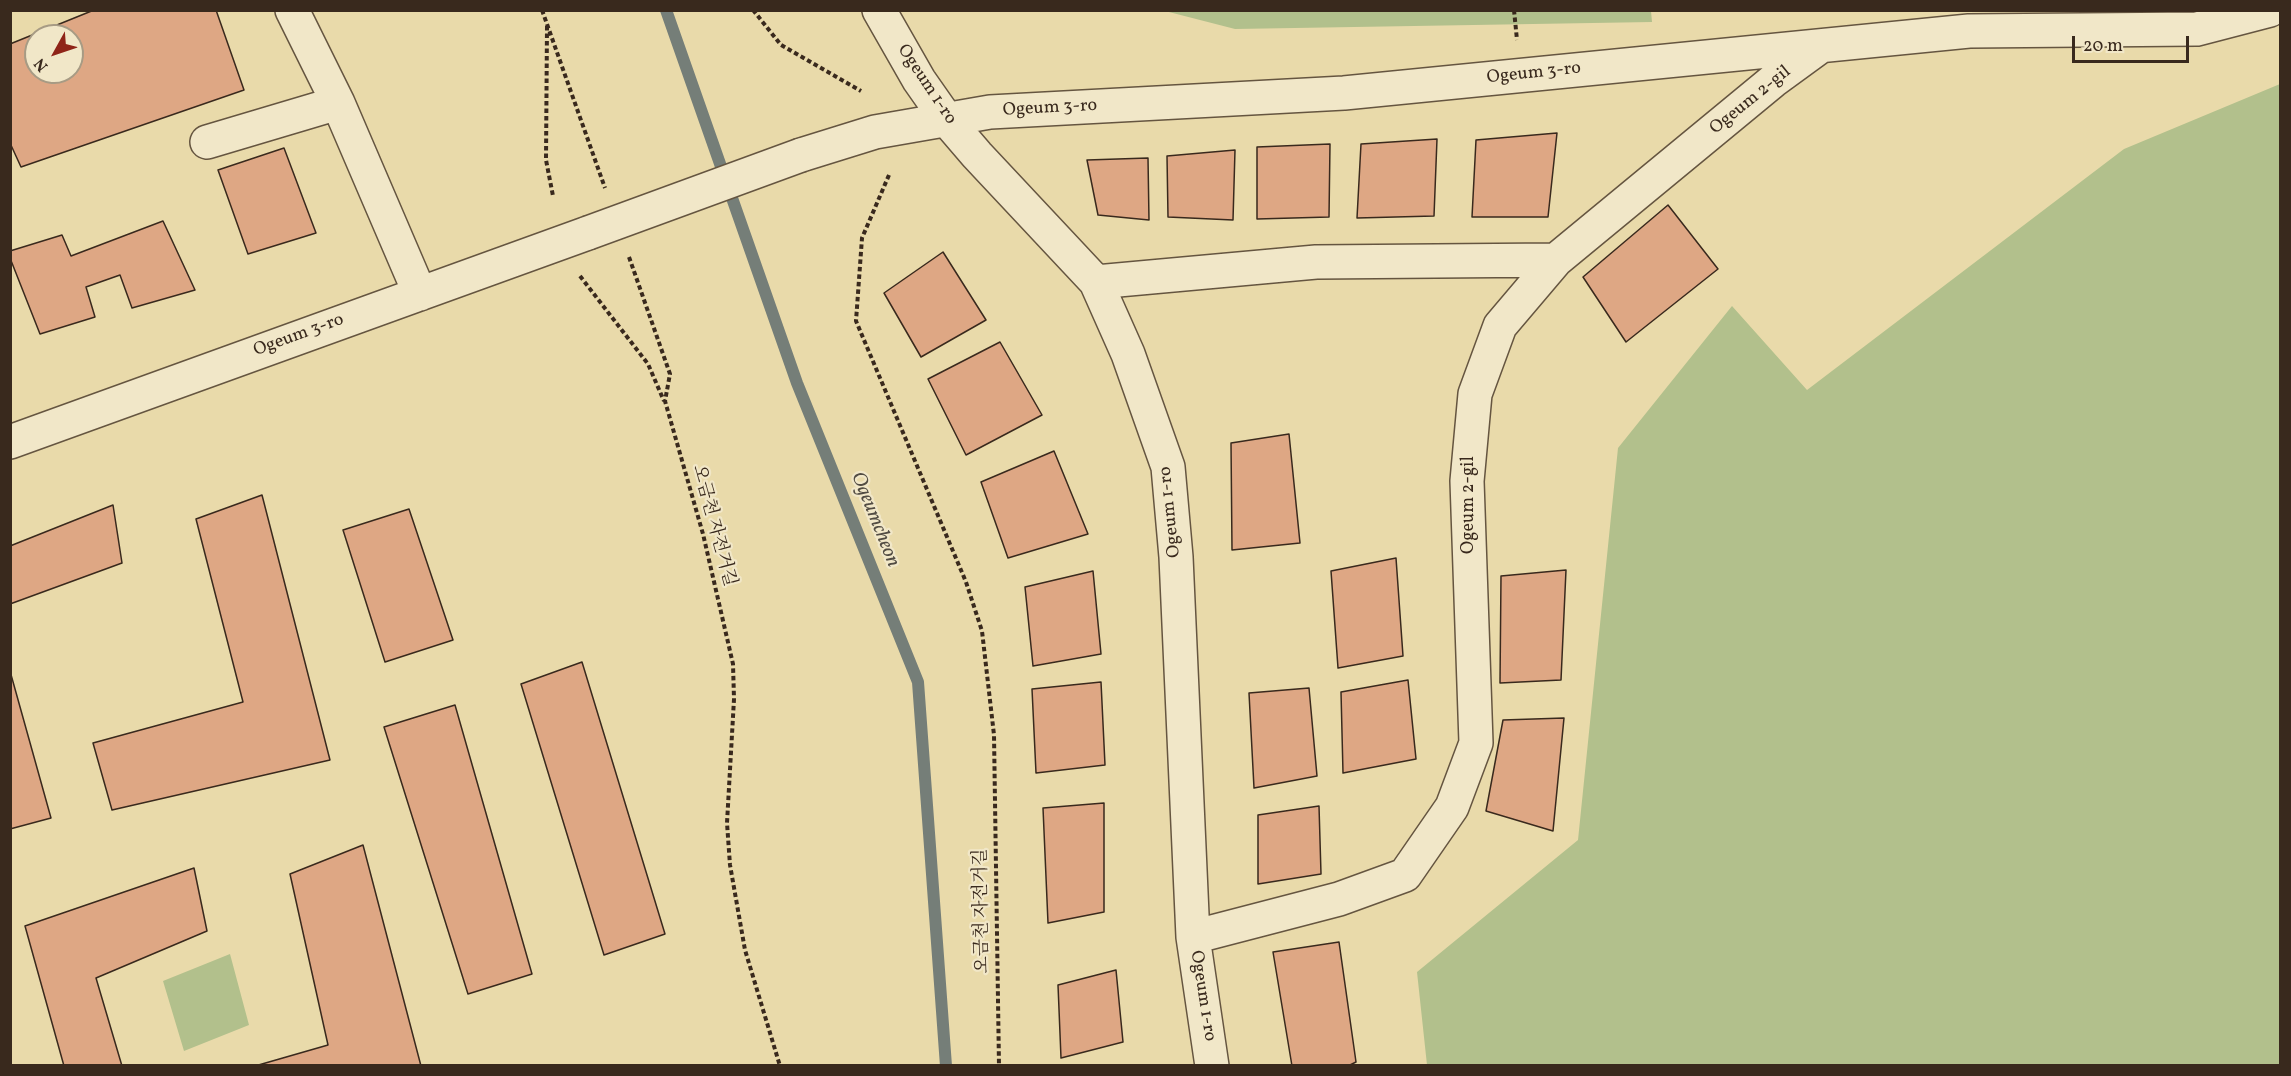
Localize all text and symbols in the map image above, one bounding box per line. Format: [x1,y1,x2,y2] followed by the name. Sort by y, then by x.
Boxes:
[24,24,84,84] north arrow
[2075,24,2192,62] scale bar
[2083,34,2123,59] text: 20 m
[891,41,961,129] street label: Ogeum 1-ro
[30,53,54,76] text: N
[1486,58,1582,90] street label: Ogeum 3-ro
[1706,62,1796,140] street label: Ogeum 2-gil
[1002,96,1098,122] street label: Ogeum 3-ro
[251,310,347,362] street label: Ogeum 3-ro
[1459,456,1481,554] street label: Ogeum 2-gil
[686,463,740,589] street label: 오금천 자전거길
[1155,465,1187,559] street label: Ogeum 1-ro
[844,469,904,571] water label: Ogeumcheon
[971,848,995,974] street label: 오금천 자전거길
[1184,949,1220,1043] street label: Ogeum 1-ro

